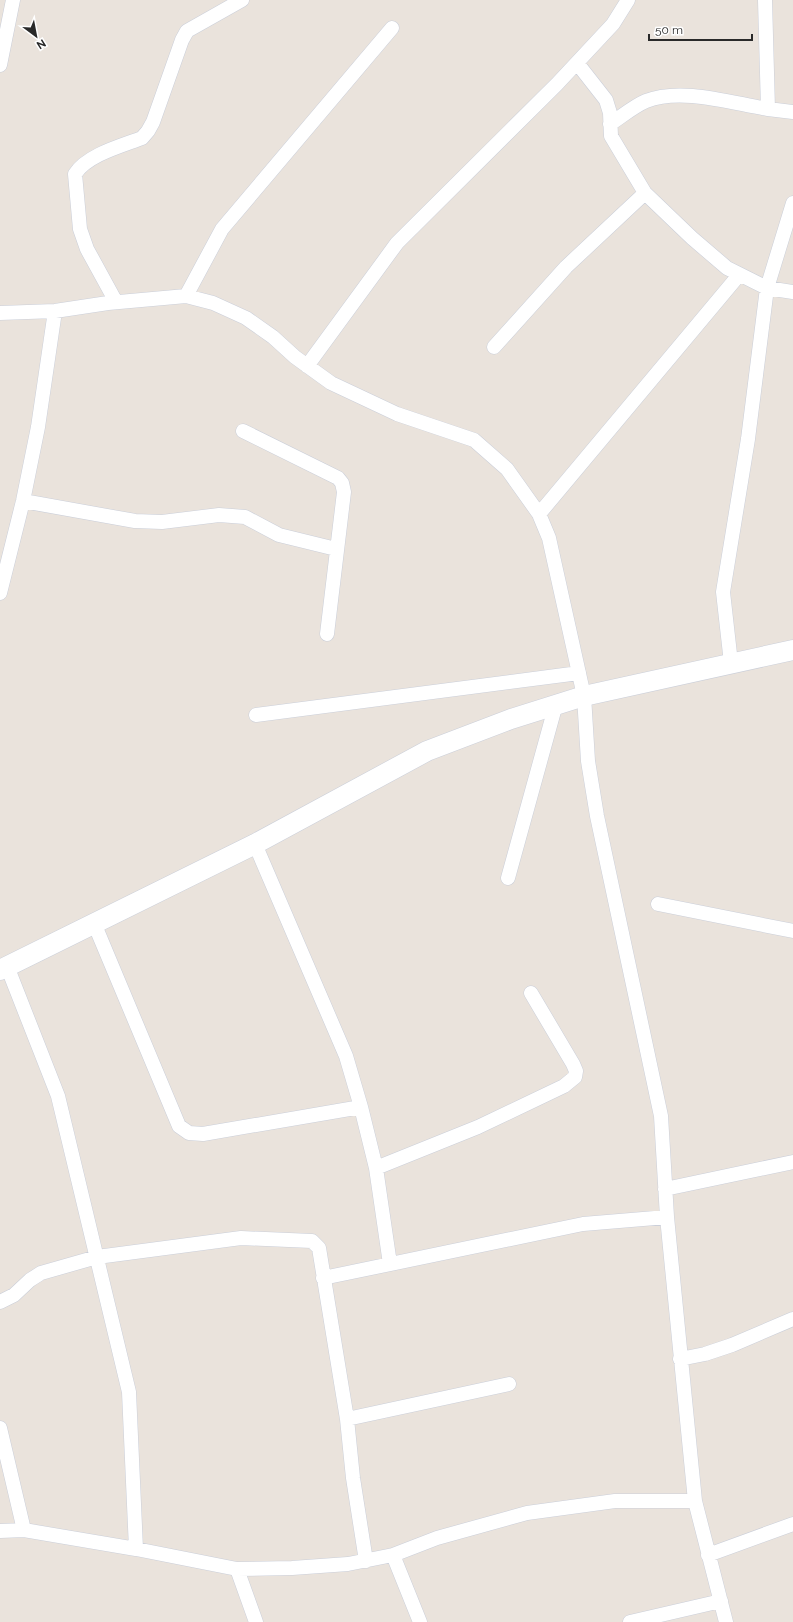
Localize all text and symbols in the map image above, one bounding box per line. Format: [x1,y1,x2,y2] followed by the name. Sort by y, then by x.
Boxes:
[16,16,56,56] north arrow
[649,16,752,42] scale bar
[655,23,683,37] text: 50 m
[34,36,48,52] text: N

